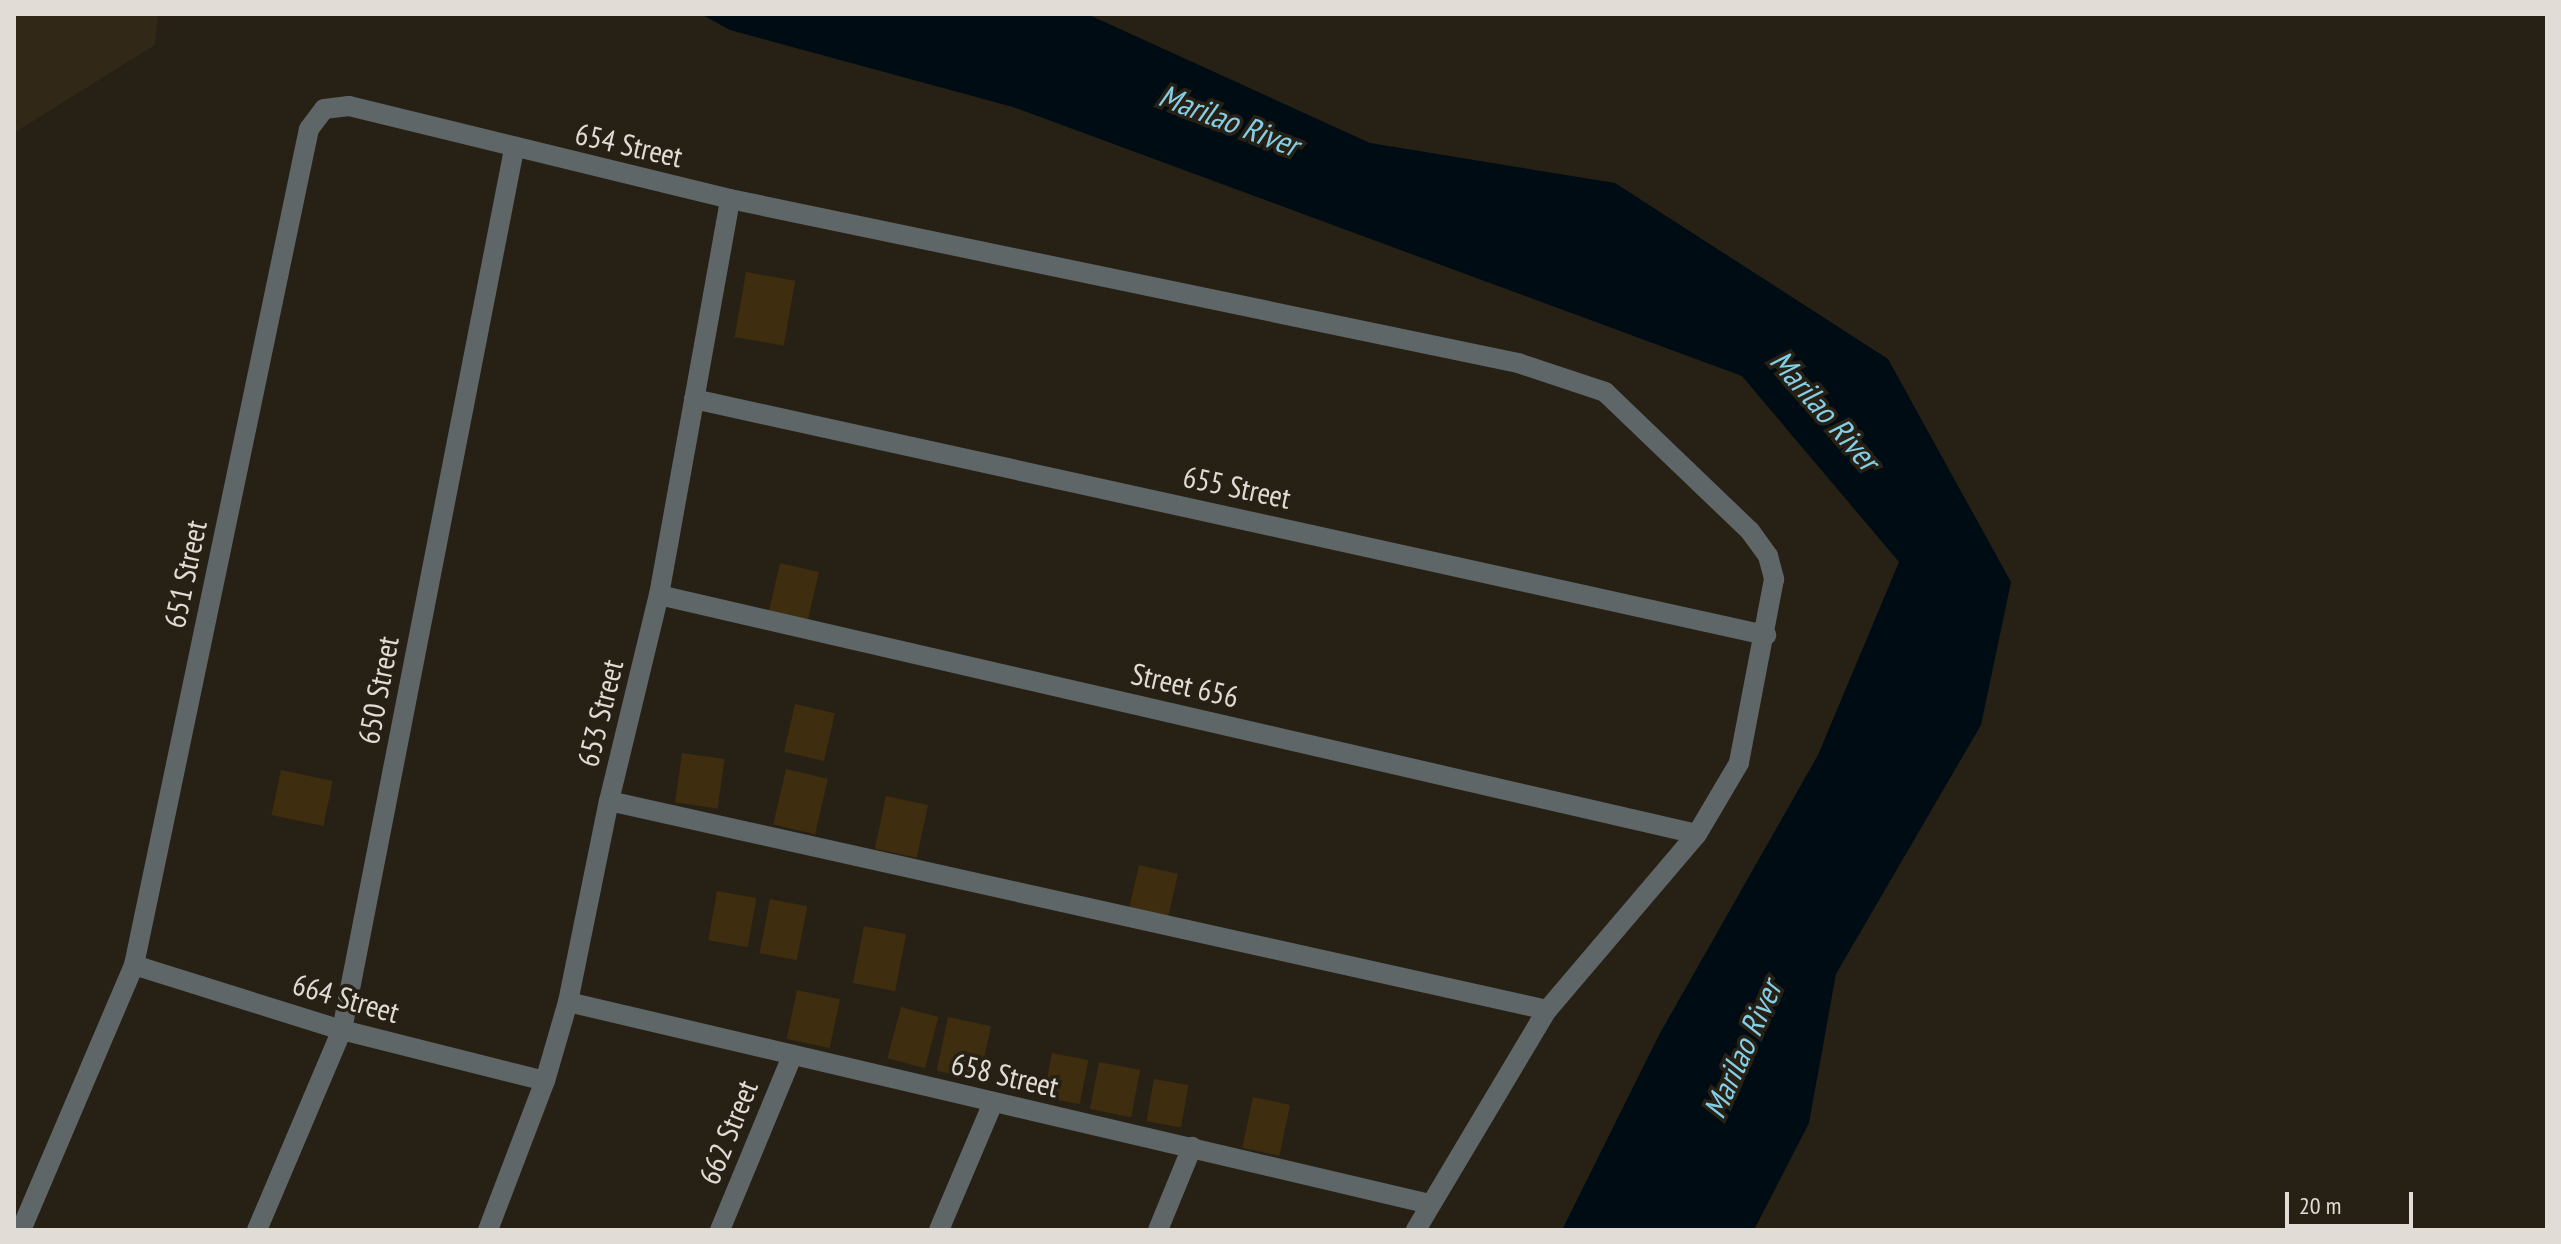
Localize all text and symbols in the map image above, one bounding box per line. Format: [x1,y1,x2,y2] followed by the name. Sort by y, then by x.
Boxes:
[1154,76,1304,164] water label: Marilao River
[572,115,686,175] street label: 654 Street
[1762,342,1888,478] water label: Marilao River
[1180,458,1294,516] street label: 655 Street
[156,517,214,631] street label: 651 Street
[350,633,406,747] street label: 650 Street
[1128,655,1242,715] street label: Street 656
[569,656,631,770] street label: 653 Street
[289,966,403,1030] street label: 664 Street
[1695,974,1789,1124] water label: Marilao River
[948,1045,1062,1105] street label: 658 Street
[691,1075,765,1189] street label: 662 Street
[2289,1176,2417,1226] scale bar
[2299,1190,2341,1221] text: 20 m

